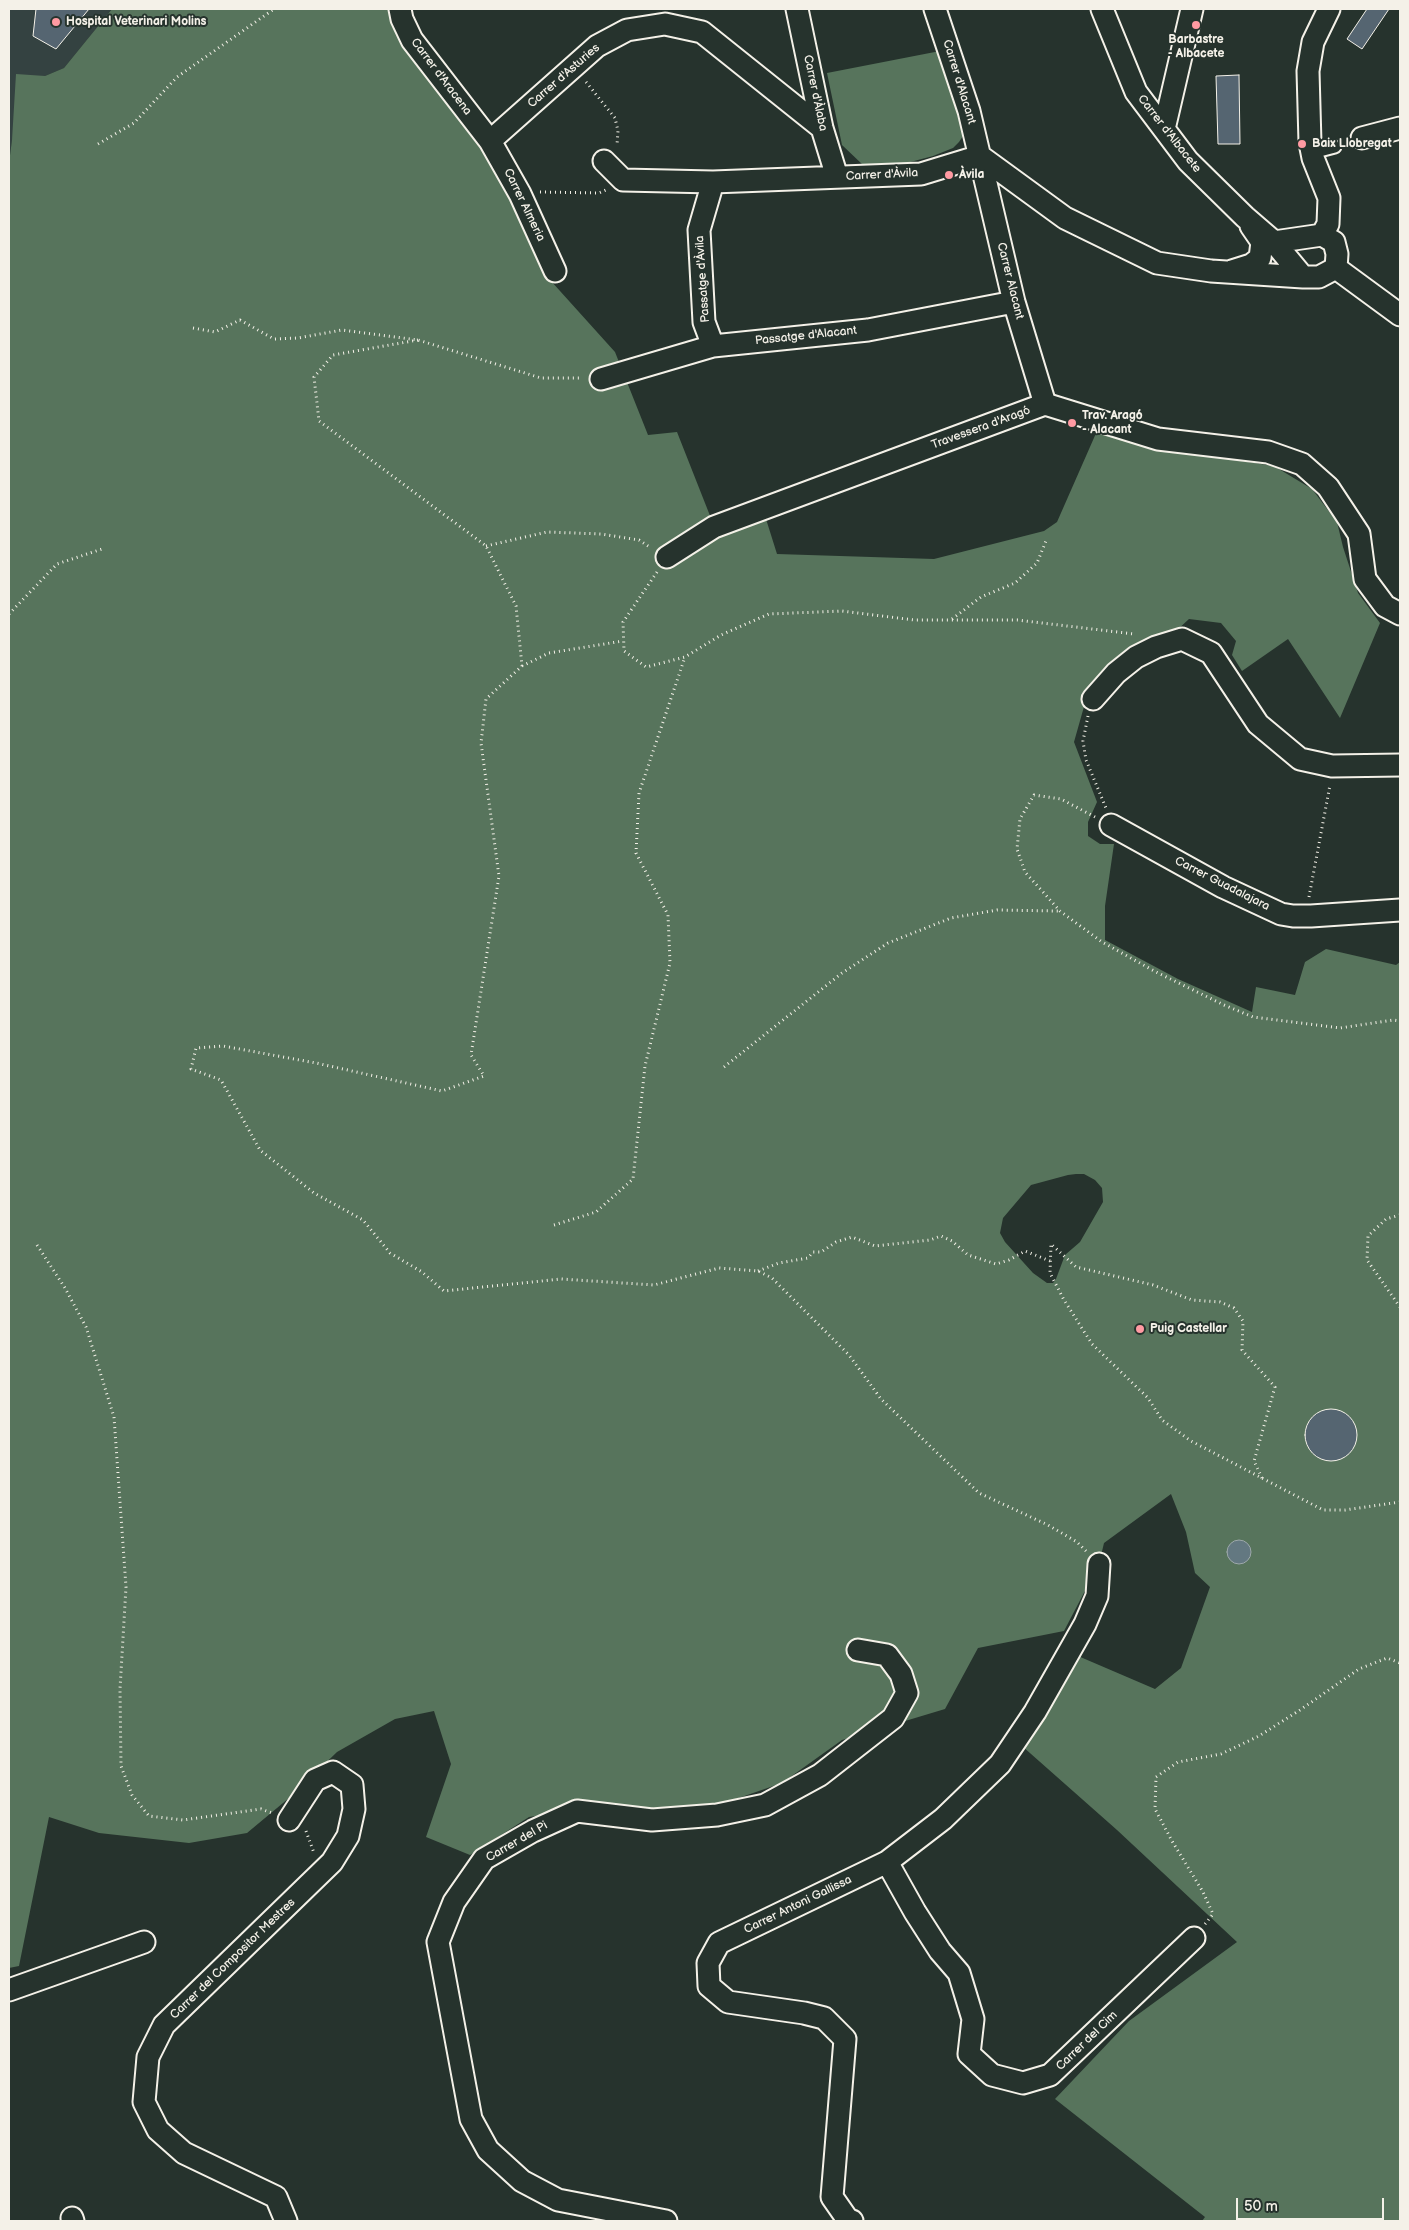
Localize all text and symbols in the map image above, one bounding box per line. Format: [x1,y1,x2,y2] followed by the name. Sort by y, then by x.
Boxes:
[66,15,207,29] place label: Hospital Veterinari Molins
[50,16,62,28] marker: Hospital Veterinari Molins
[1190,19,1202,31] marker: Barbastre - Albacete
[1168,33,1224,61] place label: Barbastre - Albacete
[407,36,475,118] street label: Carrer d'Aracena
[939,38,979,126] street label: Carrer d'Alacant
[525,41,603,111] street label: Carrer d'Asturies
[800,54,830,132] street label: Carrer d'Àlaba
[1134,92,1204,176] street label: Carrer d'Albacete
[1312,137,1392,151] place label: Baix Llobregat
[1296,138,1308,150] marker: Baix Llobregat
[500,166,548,244] street label: Carrer Almeria
[846,166,918,184] street label: Carrer d'Àvila
[959,168,984,182] place label: Àvila
[943,169,955,181] marker: Àvila
[693,235,713,323] street label: Passatge d'Àvila
[993,241,1027,321] street label: Carrer Alacant
[754,323,858,349] street label: Passatge d'Alacant
[930,403,1032,453] street label: Travessera d'Aragó
[1082,409,1143,437] place label: Trav. Aragó - Alacant
[1066,417,1078,429] marker: Trav. Aragó - Alacant
[1172,854,1272,914] street label: Carrer Guadalajara
[1150,1322,1227,1336] place label: Puig Castellar
[1134,1323,1146,1335] marker: Puig Castellar
[484,1819,550,1865] street label: Carrer del Pi
[742,1873,854,1937] street label: Carrer Antoni Gallissa
[168,1895,298,2023] street label: Carrer del Compositor Mestres
[1053,2008,1121,2074] street label: Carrer del Cim
[1239,2188,1386,2220] scale bar
[1244,2197,1278,2216] text: 50 m

